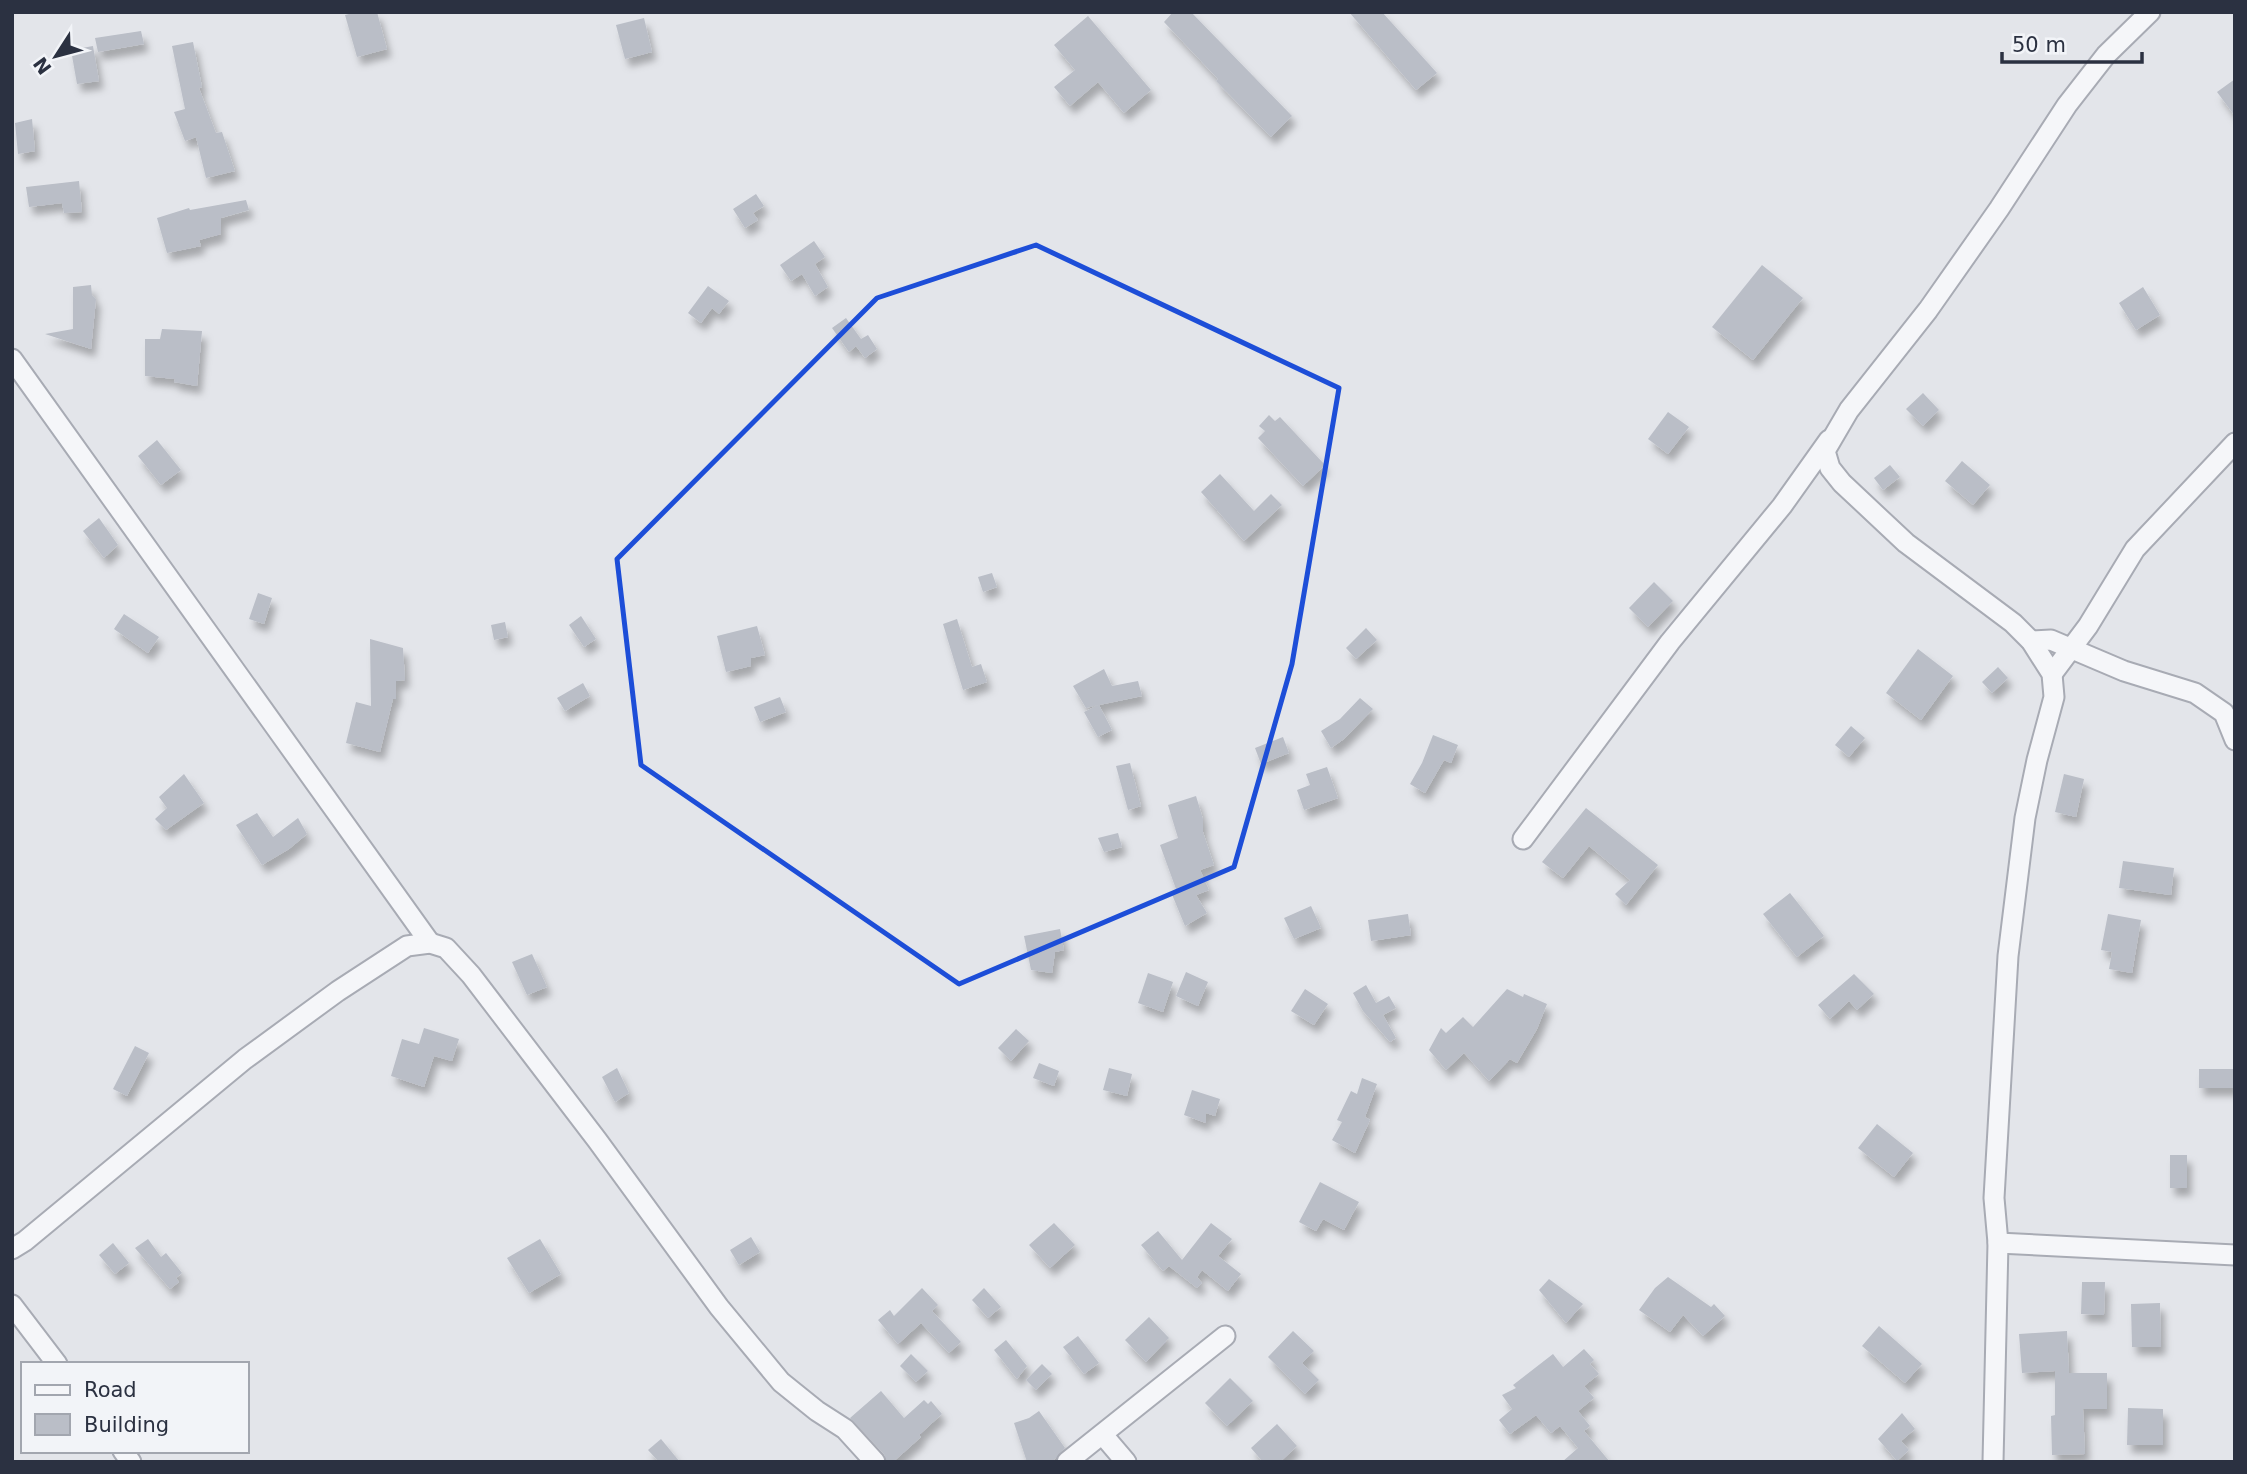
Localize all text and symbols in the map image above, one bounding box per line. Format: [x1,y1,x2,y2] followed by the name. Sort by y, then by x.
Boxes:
[21,21,91,91] north arrow
[2002,21,2142,65] scale bar
[2012,33,2066,57] text: 50 m
[29,53,56,79] text: N
[21,1362,248,1453] legend
[84,1378,137,1402] text: Road
[84,1413,169,1437] text: Building

